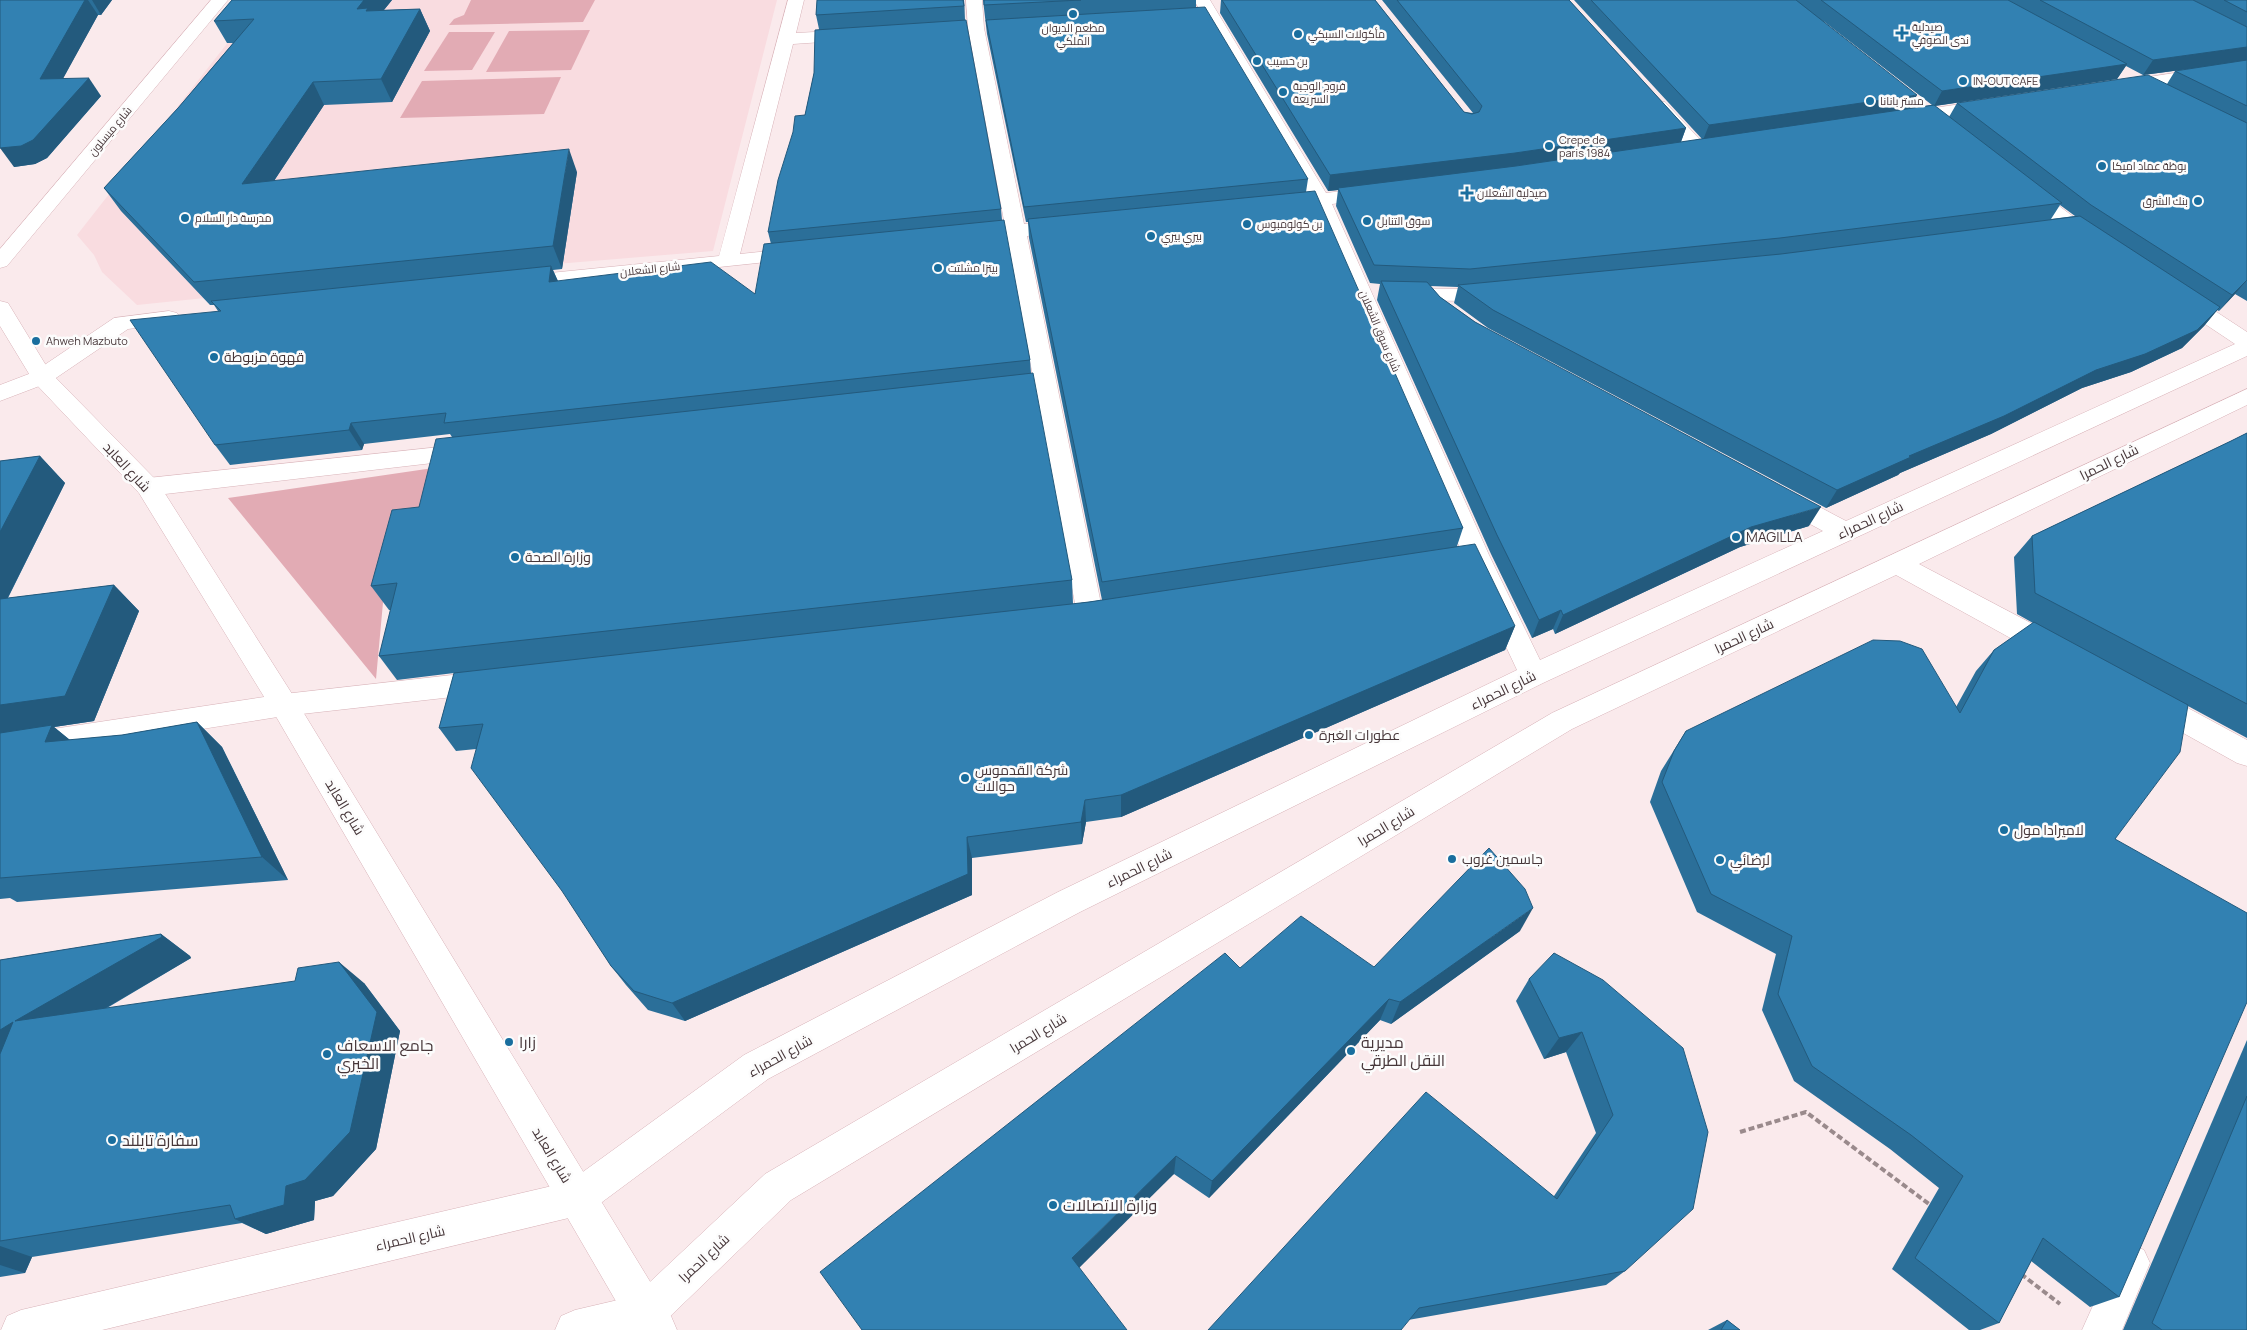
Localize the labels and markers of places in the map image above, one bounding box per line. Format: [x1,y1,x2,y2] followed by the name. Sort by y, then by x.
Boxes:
[1067,8,1079,20] marker: مطعم الديوان الملكي
[1912,19,1969,49] place label: صيدلية ندى الصوفي
[1041,20,1105,50] place label: مطعم الديوان الملكي
[1308,26,1385,43] place label: مأكولات السبكي
[1896,27,1908,39] marker: صيدلية ندى الصوفي
[1292,28,1304,40] marker: مأكولات السبكي
[1267,53,1308,68] place label: بن حسيب
[1251,55,1263,67] marker: بن حسيب
[1973,73,2038,88] place label: IN-OUT CAFE
[1957,75,1969,87] marker: IN-OUT CAFE
[1293,78,1346,106] place label: فروج الوجبة السريعة
[1277,86,1289,98] marker: فروج الوجبة السريعة
[1880,93,1924,108] place label: مستر بانانا
[1864,95,1876,107] marker: مستر بانانا
[1559,132,1610,160] place label: Crepe de paris 1984
[1543,140,1555,152] marker: Crepe de paris 1984
[2112,158,2187,173] place label: بوظة عماد اميكا
[2096,160,2108,172] marker: بوظة عماد اميكا
[1477,185,1547,200] place label: صيدلية الشعلان
[1461,187,1473,199] marker: صيدلية الشعلان
[2143,193,2188,208] place label: بنك الشرق
[2192,195,2204,207] marker: بنك الشرق
[195,210,272,226] place label: مدرسة دار السلام
[179,212,191,224] marker: مدرسة دار السلام
[1377,213,1430,228] place label: سوق التنابل
[1361,215,1373,227] marker: سوق التنابل
[1257,216,1322,231] place label: بن كولومبوس
[1241,218,1253,230] marker: بن كولومبوس
[1161,228,1202,245] place label: بيري بيري
[1145,230,1157,242] marker: بيري بيري
[948,260,998,275] place label: بيتزا مشلتت
[932,262,944,274] marker: بيتزا مشلتت
[46,333,128,348] place label: Ahweh Mazbuto
[30,335,42,347] marker: Ahweh Mazbuto
[224,347,304,366] place label: قهوة مزبوطة
[208,351,220,363] marker: قهوة مزبوطة
[1746,527,1803,546] place label: MAGILLA
[1730,531,1742,543] marker: MAGILLA
[525,547,591,566] place label: وزارة الصحة
[509,551,521,563] marker: وزارة الصحة
[1319,725,1400,744] place label: عطورات الغبرة
[1303,729,1315,741] marker: عطورات الغبرة
[975,760,1068,795] place label: شركة القدموس حوالات
[959,772,971,784] marker: شركة القدموس حوالات
[2014,820,2084,839] place label: لاميرادا مول
[1998,824,2010,836] marker: لاميرادا مول
[1462,849,1543,868] place label: جاسمين غروب
[1730,850,1770,872] place label: لرضائي
[1446,853,1458,865] marker: جاسمين غروب
[1714,854,1726,866] marker: لرضائي
[519,1031,536,1053] place label: زارا
[1361,1031,1445,1074] place label: مديرية النقل الطرقي
[337,1034,433,1077] place label: جامع الاسعاف الخيري
[503,1036,515,1048] marker: زارا
[1345,1045,1357,1057] marker: مديرية النقل الطرقي
[321,1048,333,1060] marker: جامع الاسعاف الخيري
[122,1129,198,1151] place label: سفارة تايلند
[106,1134,118,1146] marker: سفارة تايلند
[1063,1194,1157,1216] place label: وزارة الاتصالات
[1047,1199,1059,1211] marker: وزارة الاتصالات

